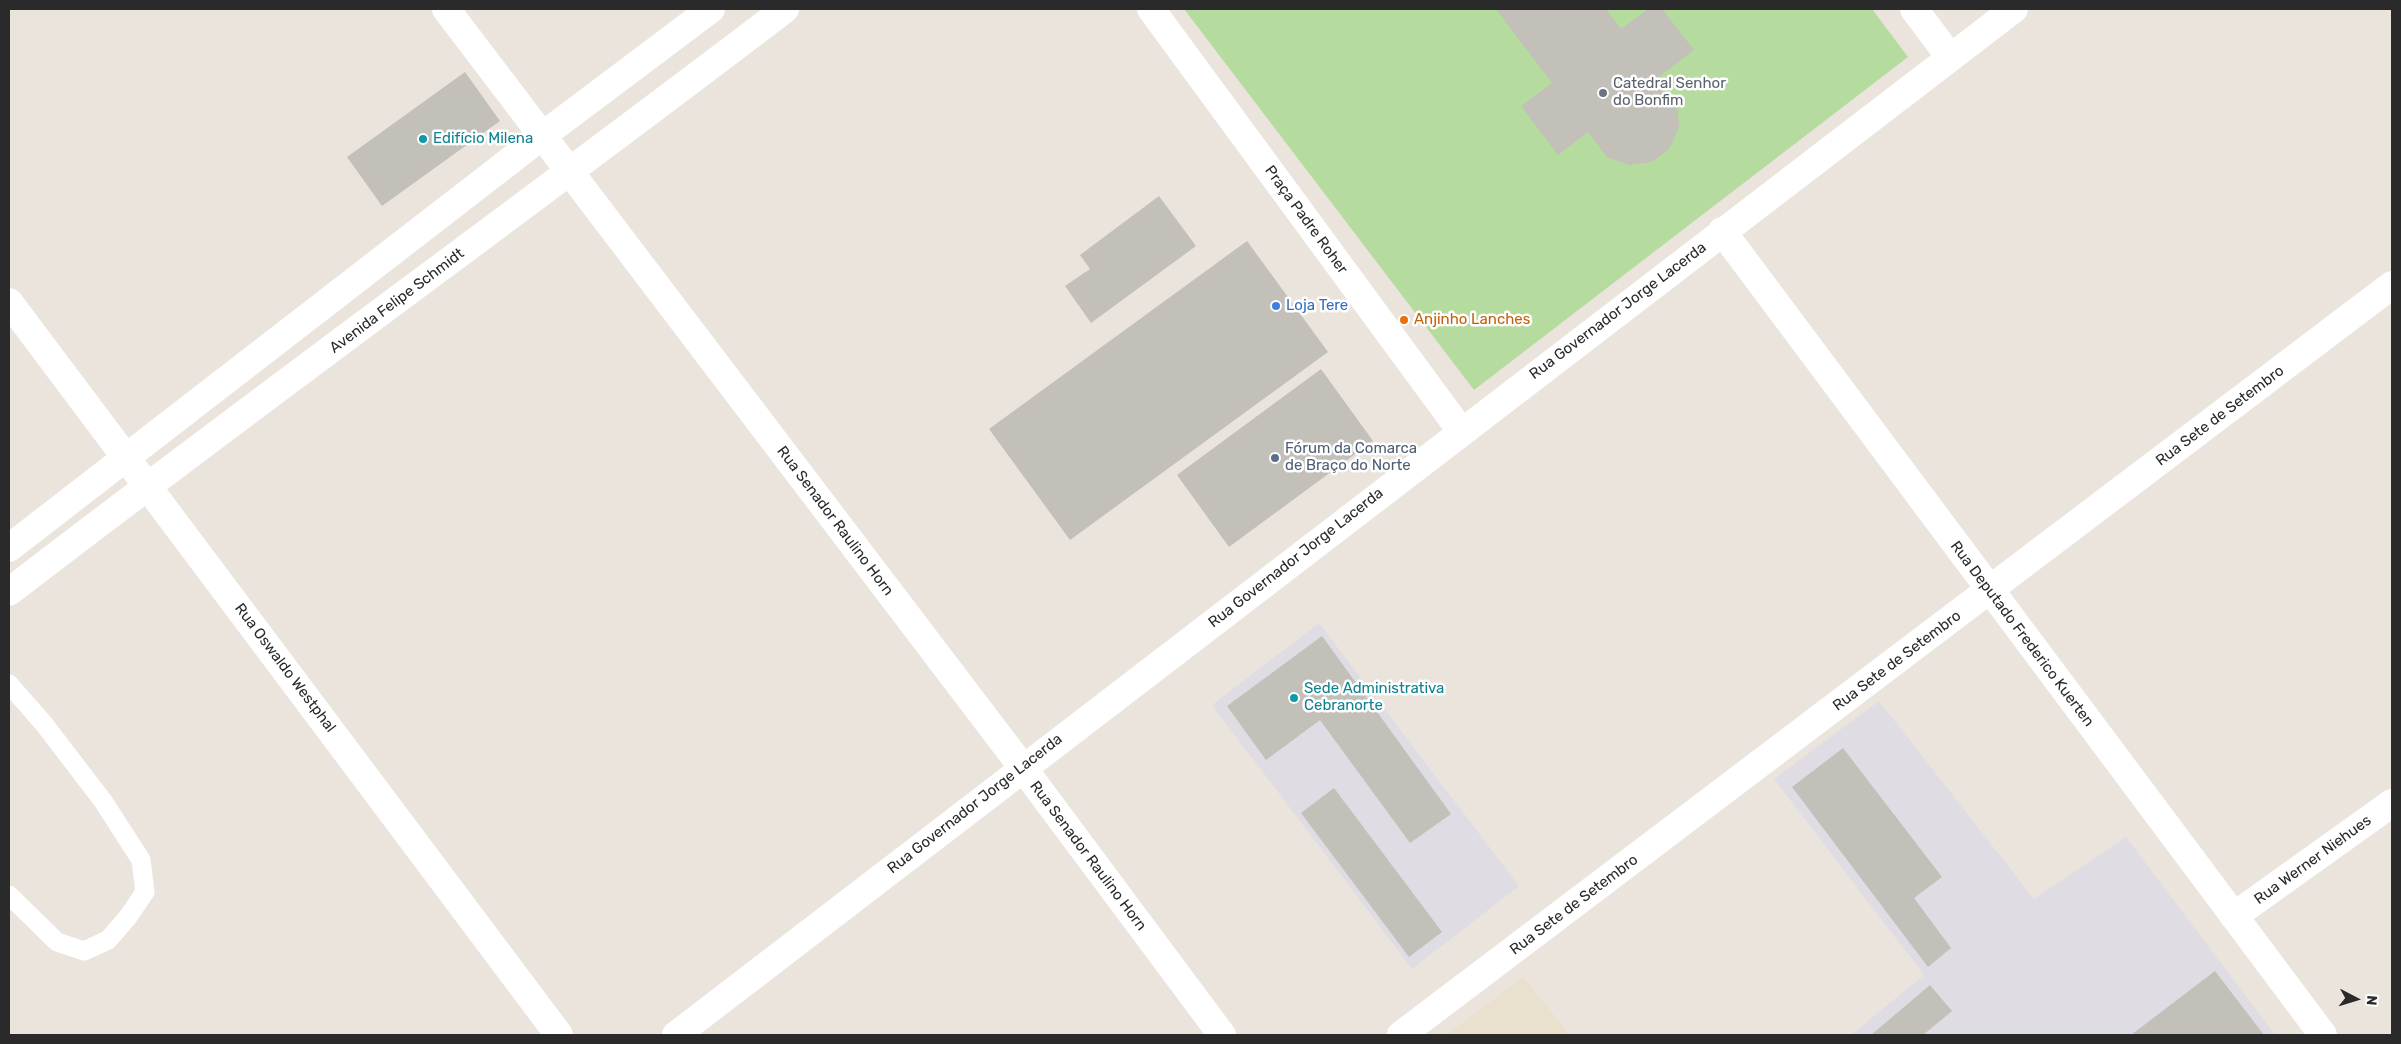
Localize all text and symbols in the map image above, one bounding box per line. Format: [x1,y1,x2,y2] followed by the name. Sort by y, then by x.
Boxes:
[1613,75,1726,110] place label: Catedral Senhor do Bonfim
[1597,87,1609,99] marker: Catedral Senhor do Bonfim
[433,130,533,148] place label: Edifício Milena
[417,133,429,145] marker: Edifício Milena
[1261,162,1351,278] street label: Praça Padre Roher
[1526,239,1710,383] street label: Rua Governador Jorge Lacerda
[326,245,468,357] street label: Avenida Felipe Schmidt
[1286,297,1348,315] place label: Loja Tere
[1270,300,1282,312] marker: Loja Tere
[1414,311,1530,329] place label: Anjinho Lanches
[1398,314,1410,326] marker: Anjinho Lanches
[2152,362,2288,470] street label: Rua Sete de Setembro
[1285,440,1417,475] place label: Fórum da Comarca de Braço do Norte
[773,443,897,599] street label: Rua Senador Raulino Horn
[1269,452,1281,464] marker: Fórum da Comarca de Braço do Norte
[1205,484,1387,632] street label: Rua Governador Jorge Lacerda
[1946,538,2098,730] street label: Rua Deputado Frederico Kuerten
[231,600,339,736] street label: Rua Oswaldo Westphal
[1829,607,1965,715] street label: Rua Sete de Setembro
[1304,680,1444,715] place label: Sede Administrativa Cebranorte
[1288,692,1300,704] marker: Sede Administrativa Cebranorte
[884,730,1066,878] street label: Rua Governador Jorge Lacerda
[1026,778,1150,934] street label: Rua Senador Raulino Horn
[2251,812,2375,908] street label: Rua Werner Niehues
[1506,851,1642,959] street label: Rua Sete de Setembro
[2331,974,2381,1024] north arrow
[2363,995,2380,1006] text: N

